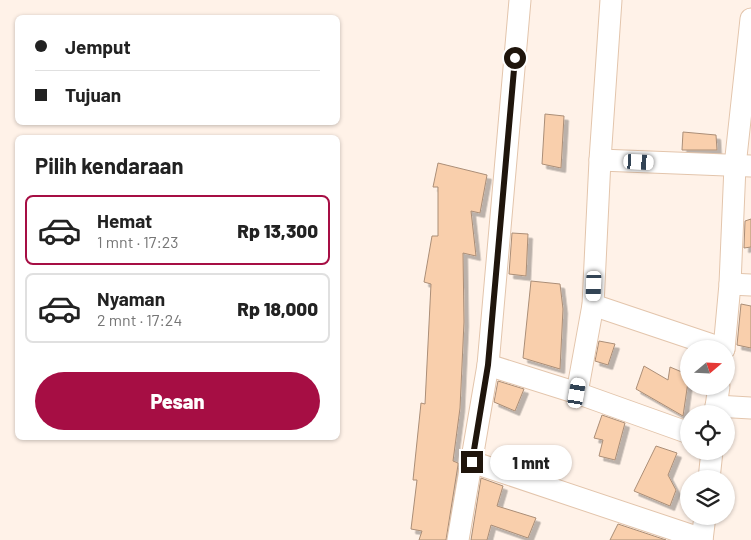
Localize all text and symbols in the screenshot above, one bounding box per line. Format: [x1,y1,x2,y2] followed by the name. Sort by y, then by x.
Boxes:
[65,35,131,58] text: Jemput
[504,47,526,69] route start
[65,83,121,106] text: Tujuan
[35,152,183,178] text: Pilih kendaraan
[623,154,654,170] car
[37,208,82,253] icon: car
[97,209,152,232] text: Hemat
[237,219,318,242] text: Rp 13,300
[97,232,179,251] text: 1 mnt · 17:23
[585,271,602,301] car
[37,286,82,331] icon: car
[97,287,165,310] text: Nyaman
[237,297,318,320] text: Rp 18,000
[97,310,182,329] text: 2 mnt · 17:24
[680,340,735,395] north arrow
[680,340,735,525] map controls
[35,372,320,430] button: Pesan
[567,377,586,409] car
[680,405,735,460] button: locate
[490,444,572,480] callout: 1 mnt
[461,451,483,473] route end
[512,453,550,472] text: 1 mnt
[680,470,735,525] button: layers

